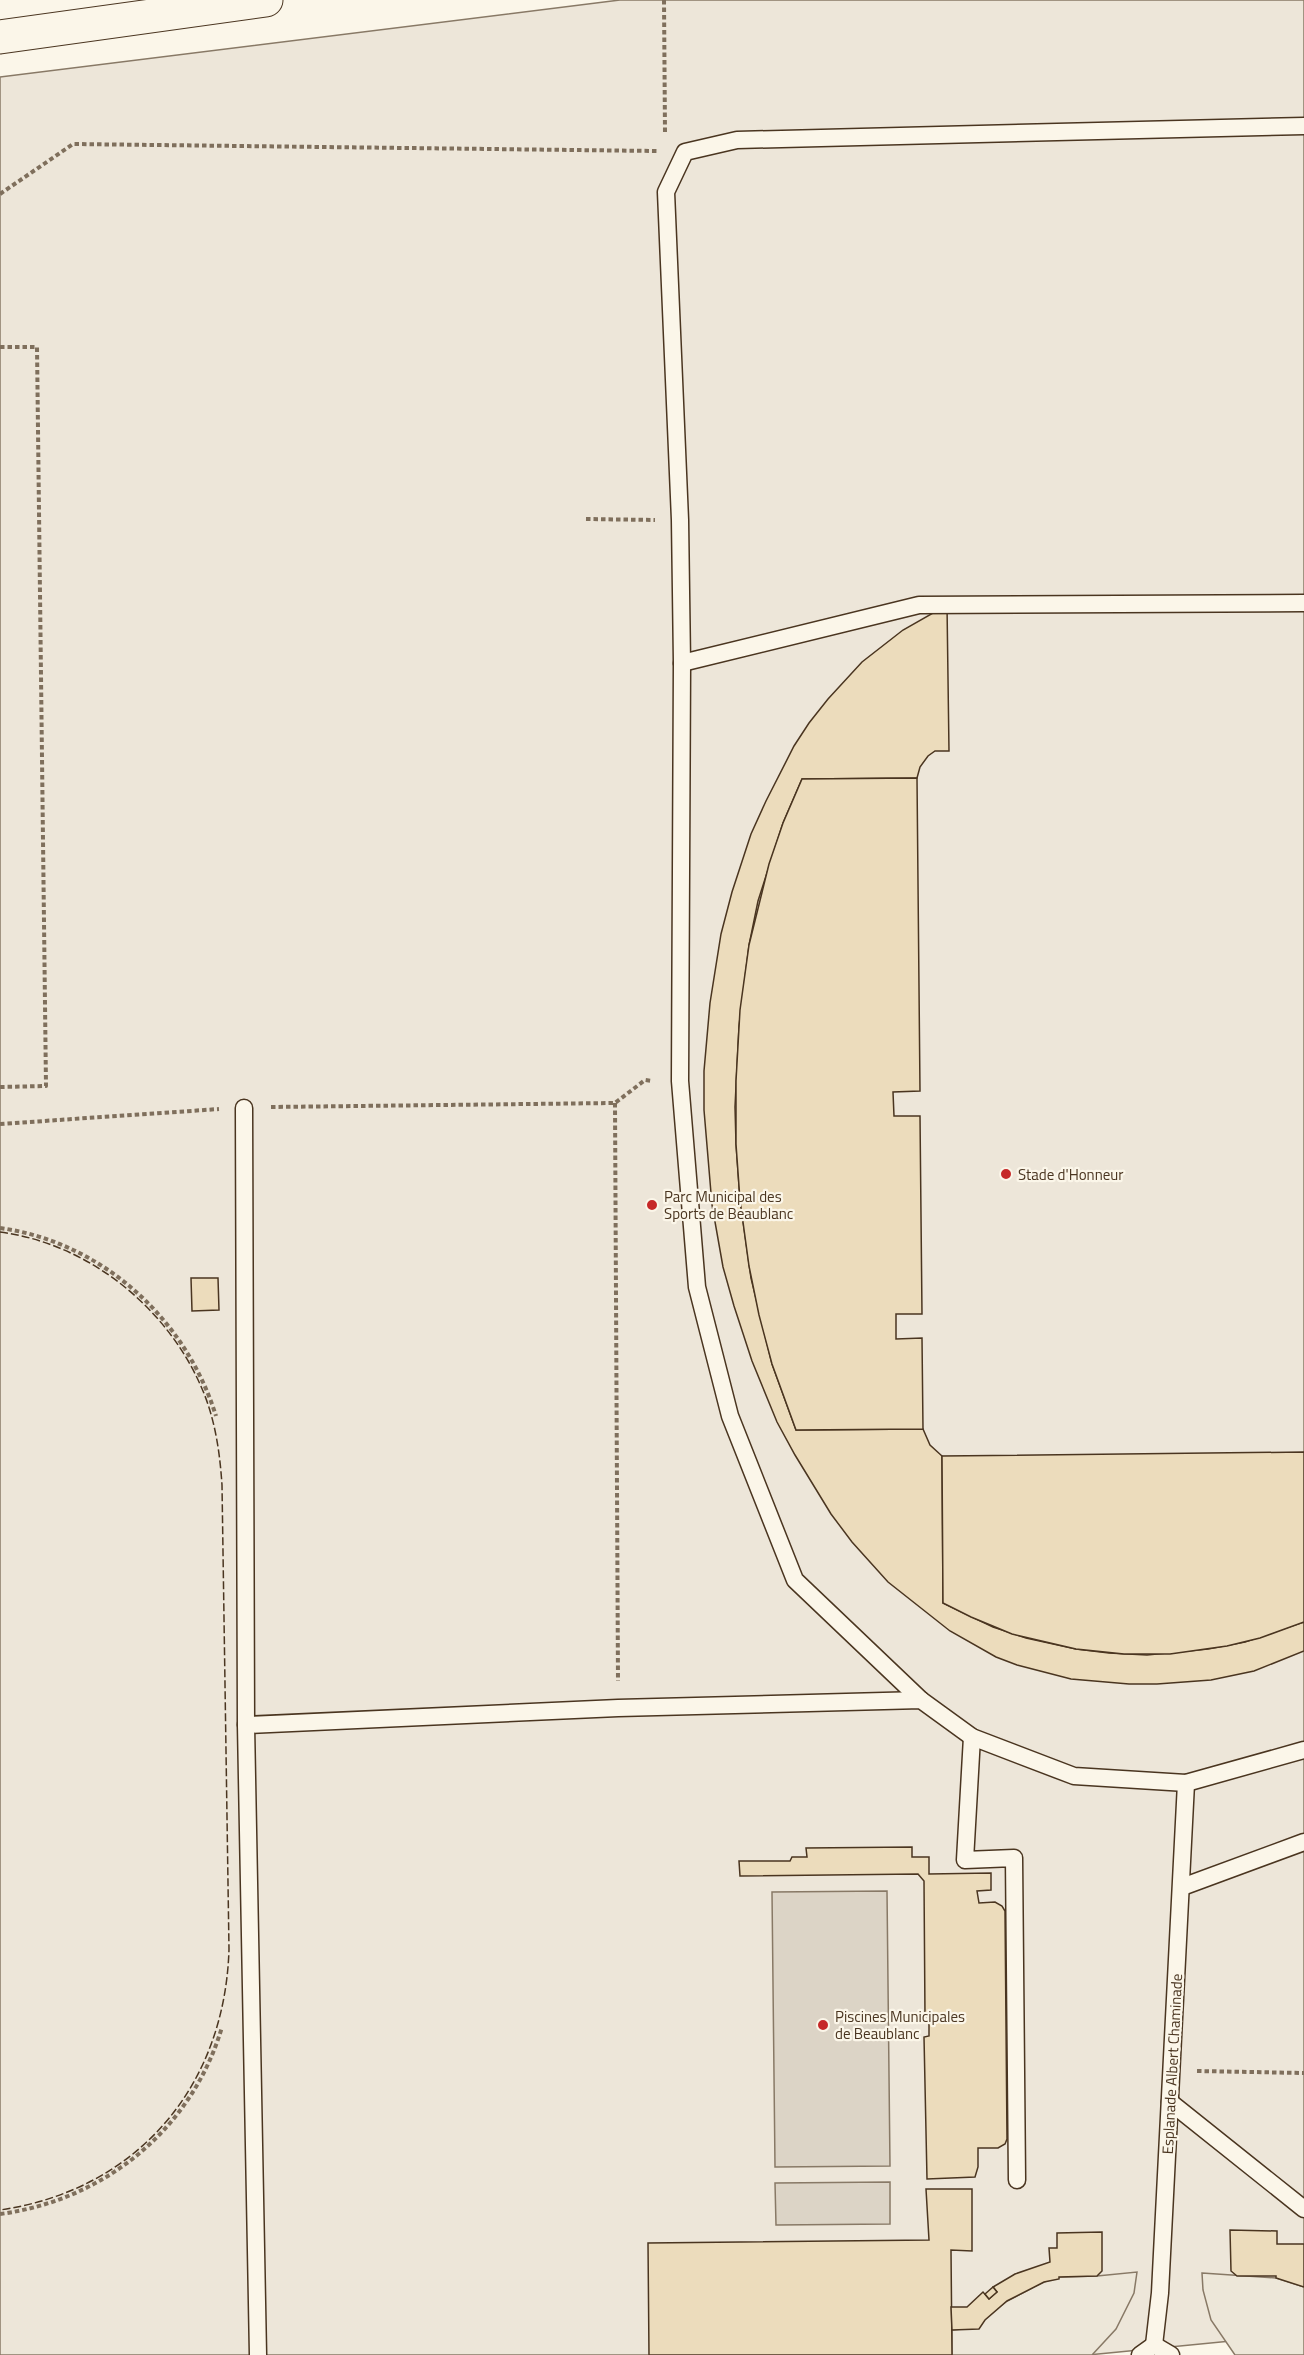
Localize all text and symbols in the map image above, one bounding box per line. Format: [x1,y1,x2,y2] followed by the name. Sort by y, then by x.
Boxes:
[1018,1163,1123,1186] place label: Stade d'Honneur
[999,1167,1013,1181] marker: Stade d'Honneur
[664,1185,793,1225] place label: Parc Municipal des Sports de Beaublanc
[645,1198,659,1212] marker: Parc Municipal des Sports de Beaublanc
[1156,1973,1188,2155] street label: Esplanade Albert Chaminade
[835,2005,965,2045] place label: Piscines Municipales de Beaublanc
[816,2018,830,2032] marker: Piscines Municipales de Beaublanc

